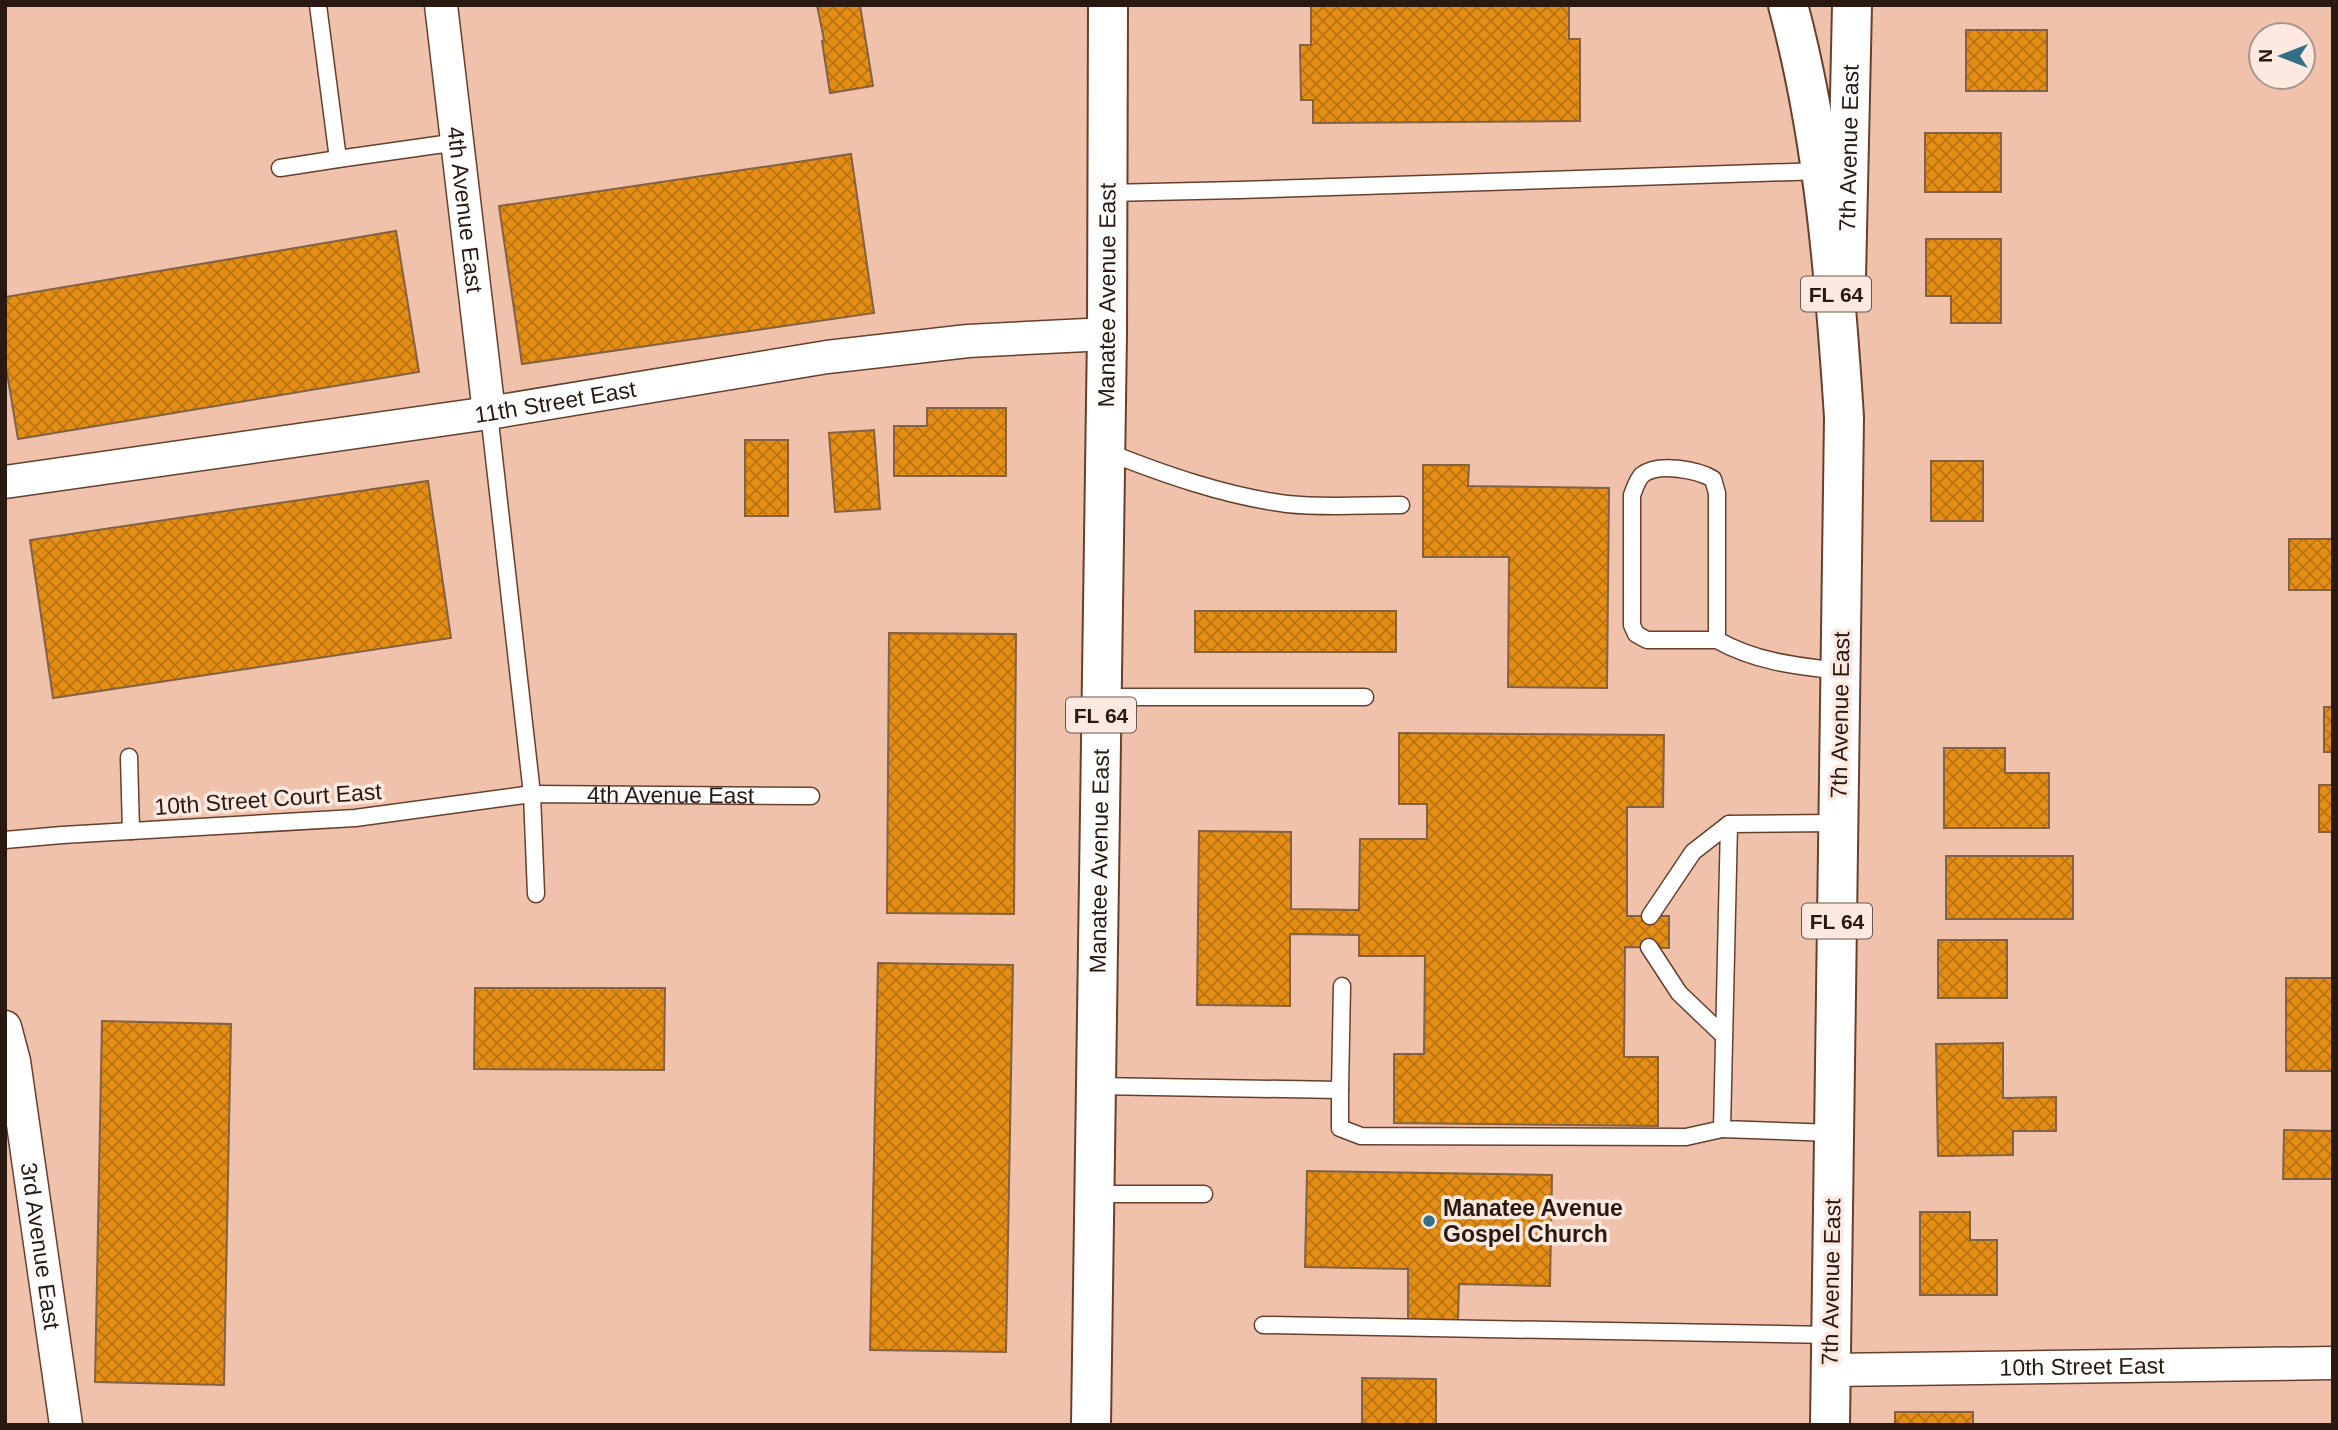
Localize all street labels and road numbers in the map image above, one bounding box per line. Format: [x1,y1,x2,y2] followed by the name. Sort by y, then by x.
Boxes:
[1834,64,1864,232] street label: 7th Avenue East
[442,125,488,295] street label: 4th Avenue East
[1093,182,1120,408] street label: Manatee Avenue East
[1801,276,1871,312] road number: FL 64
[473,376,638,428] street label: 11th Street East
[1826,631,1854,799] street label: 7th Avenue East
[1066,698,1136,732] road number: FL 64
[1085,748,1114,974] street label: Manatee Avenue East
[154,778,383,820] street label: 10th Street Court East
[587,781,755,809] street label: 4th Avenue East
[1802,904,1872,939] road number: FL 64
[16,1161,65,1332] street label: 3rd Avenue East
[1817,1198,1845,1366] street label: 7th Avenue East
[1999,1352,2165,1381] street label: 10th Street East

